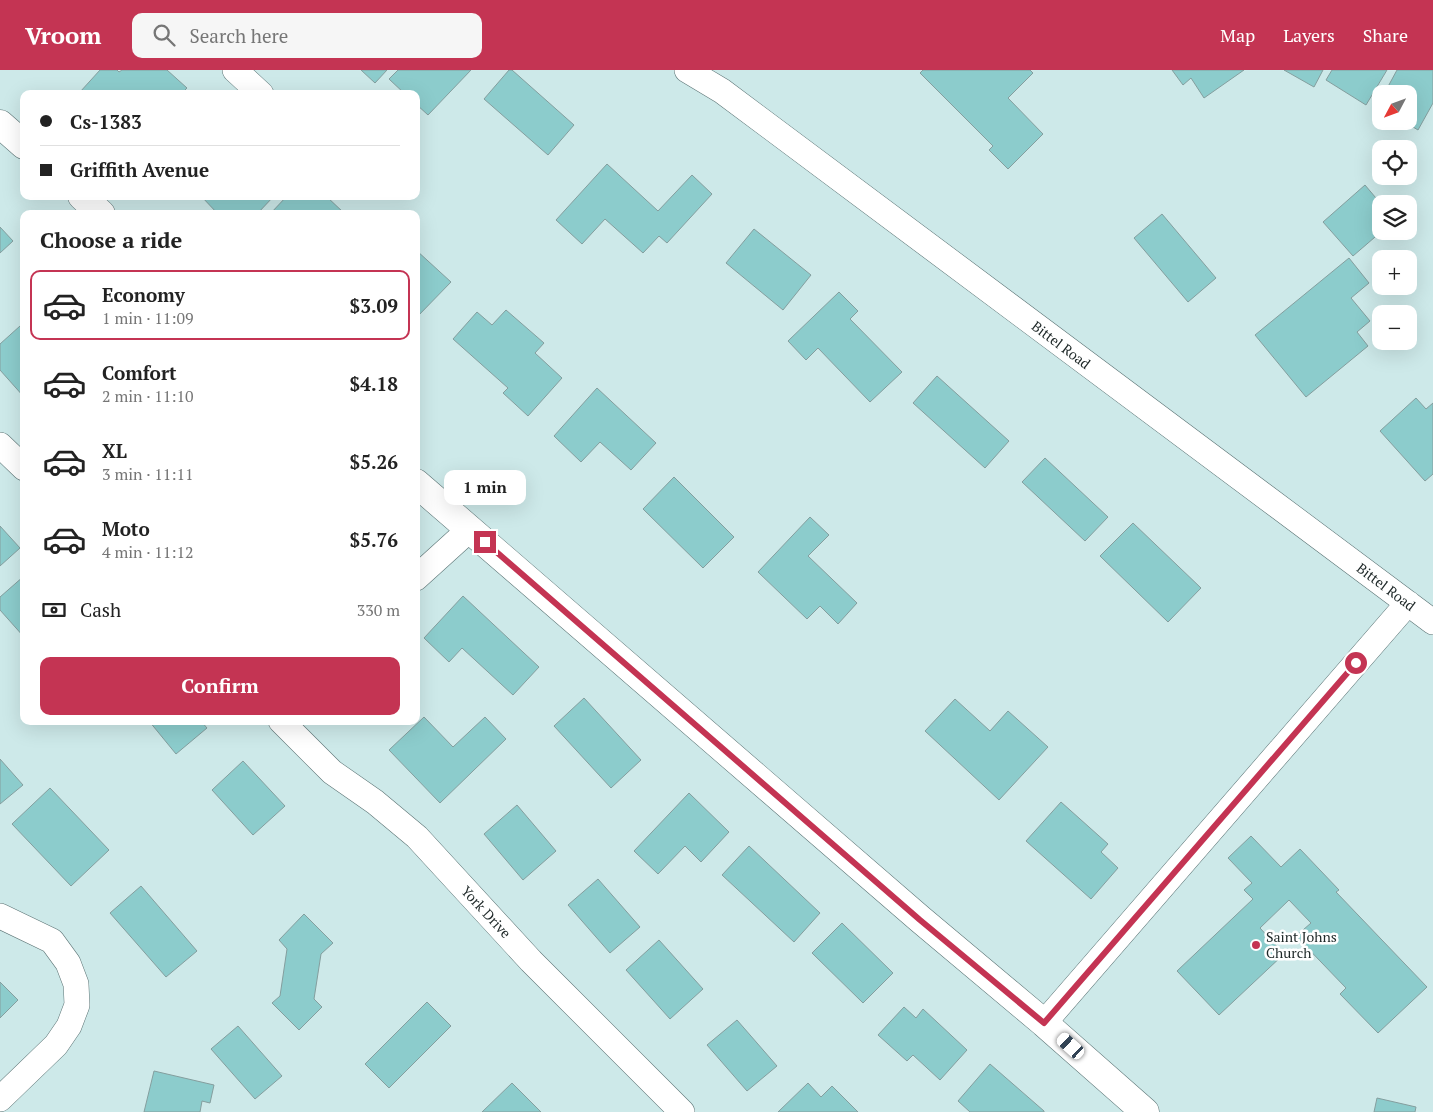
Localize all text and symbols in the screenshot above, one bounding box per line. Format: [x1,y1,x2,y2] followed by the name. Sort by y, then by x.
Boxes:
[132,13,482,58] search box
[25,19,102,51] text: Vroom
[150,21,178,49] icon: search
[190,23,288,48] text: Search here
[1220,23,1255,47] text: Map
[1283,23,1335,47] text: Layers
[1363,23,1408,47] text: Share
[1372,85,1418,130] north arrow
[1372,85,1417,350] map controls
[70,109,142,134] text: Cs-1383
[1372,140,1417,185] button: locate
[70,157,209,182] text: Griffith Avenue
[1372,195,1417,240] button: layers
[40,225,182,254] text: Choose a ride
[1372,250,1417,295] button: +
[102,282,185,307] text: Economy
[42,283,87,328] icon: car
[349,293,398,318] text: $3.09
[1372,305,1417,350] button: −
[102,307,194,329] text: 1 min · 11:09
[1028,316,1095,373] street label: Bittel Road
[102,360,177,385] text: Comfort
[42,361,87,406] icon: car
[349,371,398,396] text: $4.18
[102,385,194,407] text: 2 min · 11:10
[102,438,127,463] text: XL
[42,439,87,484] icon: car
[349,449,398,474] text: $5.26
[102,463,194,485] text: 3 min · 11:11
[444,470,526,504] callout: 1 min
[463,476,507,498] text: 1 min
[102,516,150,541] text: Moto
[42,517,87,562] icon: car
[349,527,398,552] text: $5.76
[474,531,496,553] route end
[102,541,194,563] text: 4 min · 11:12
[1353,558,1420,615] street label: Bittel Road
[40,596,68,624] icon: cash
[80,597,121,622] text: Cash
[357,599,400,621] text: 330 m
[1345,652,1367,674] route start
[40,657,400,715] button: Confirm
[457,881,515,942] street label: York Drive
[1266,927,1337,962] place label: Saint Johns Church
[1250,939,1262,951] marker: Saint Johns Church
[1054,1030,1087,1062] car

